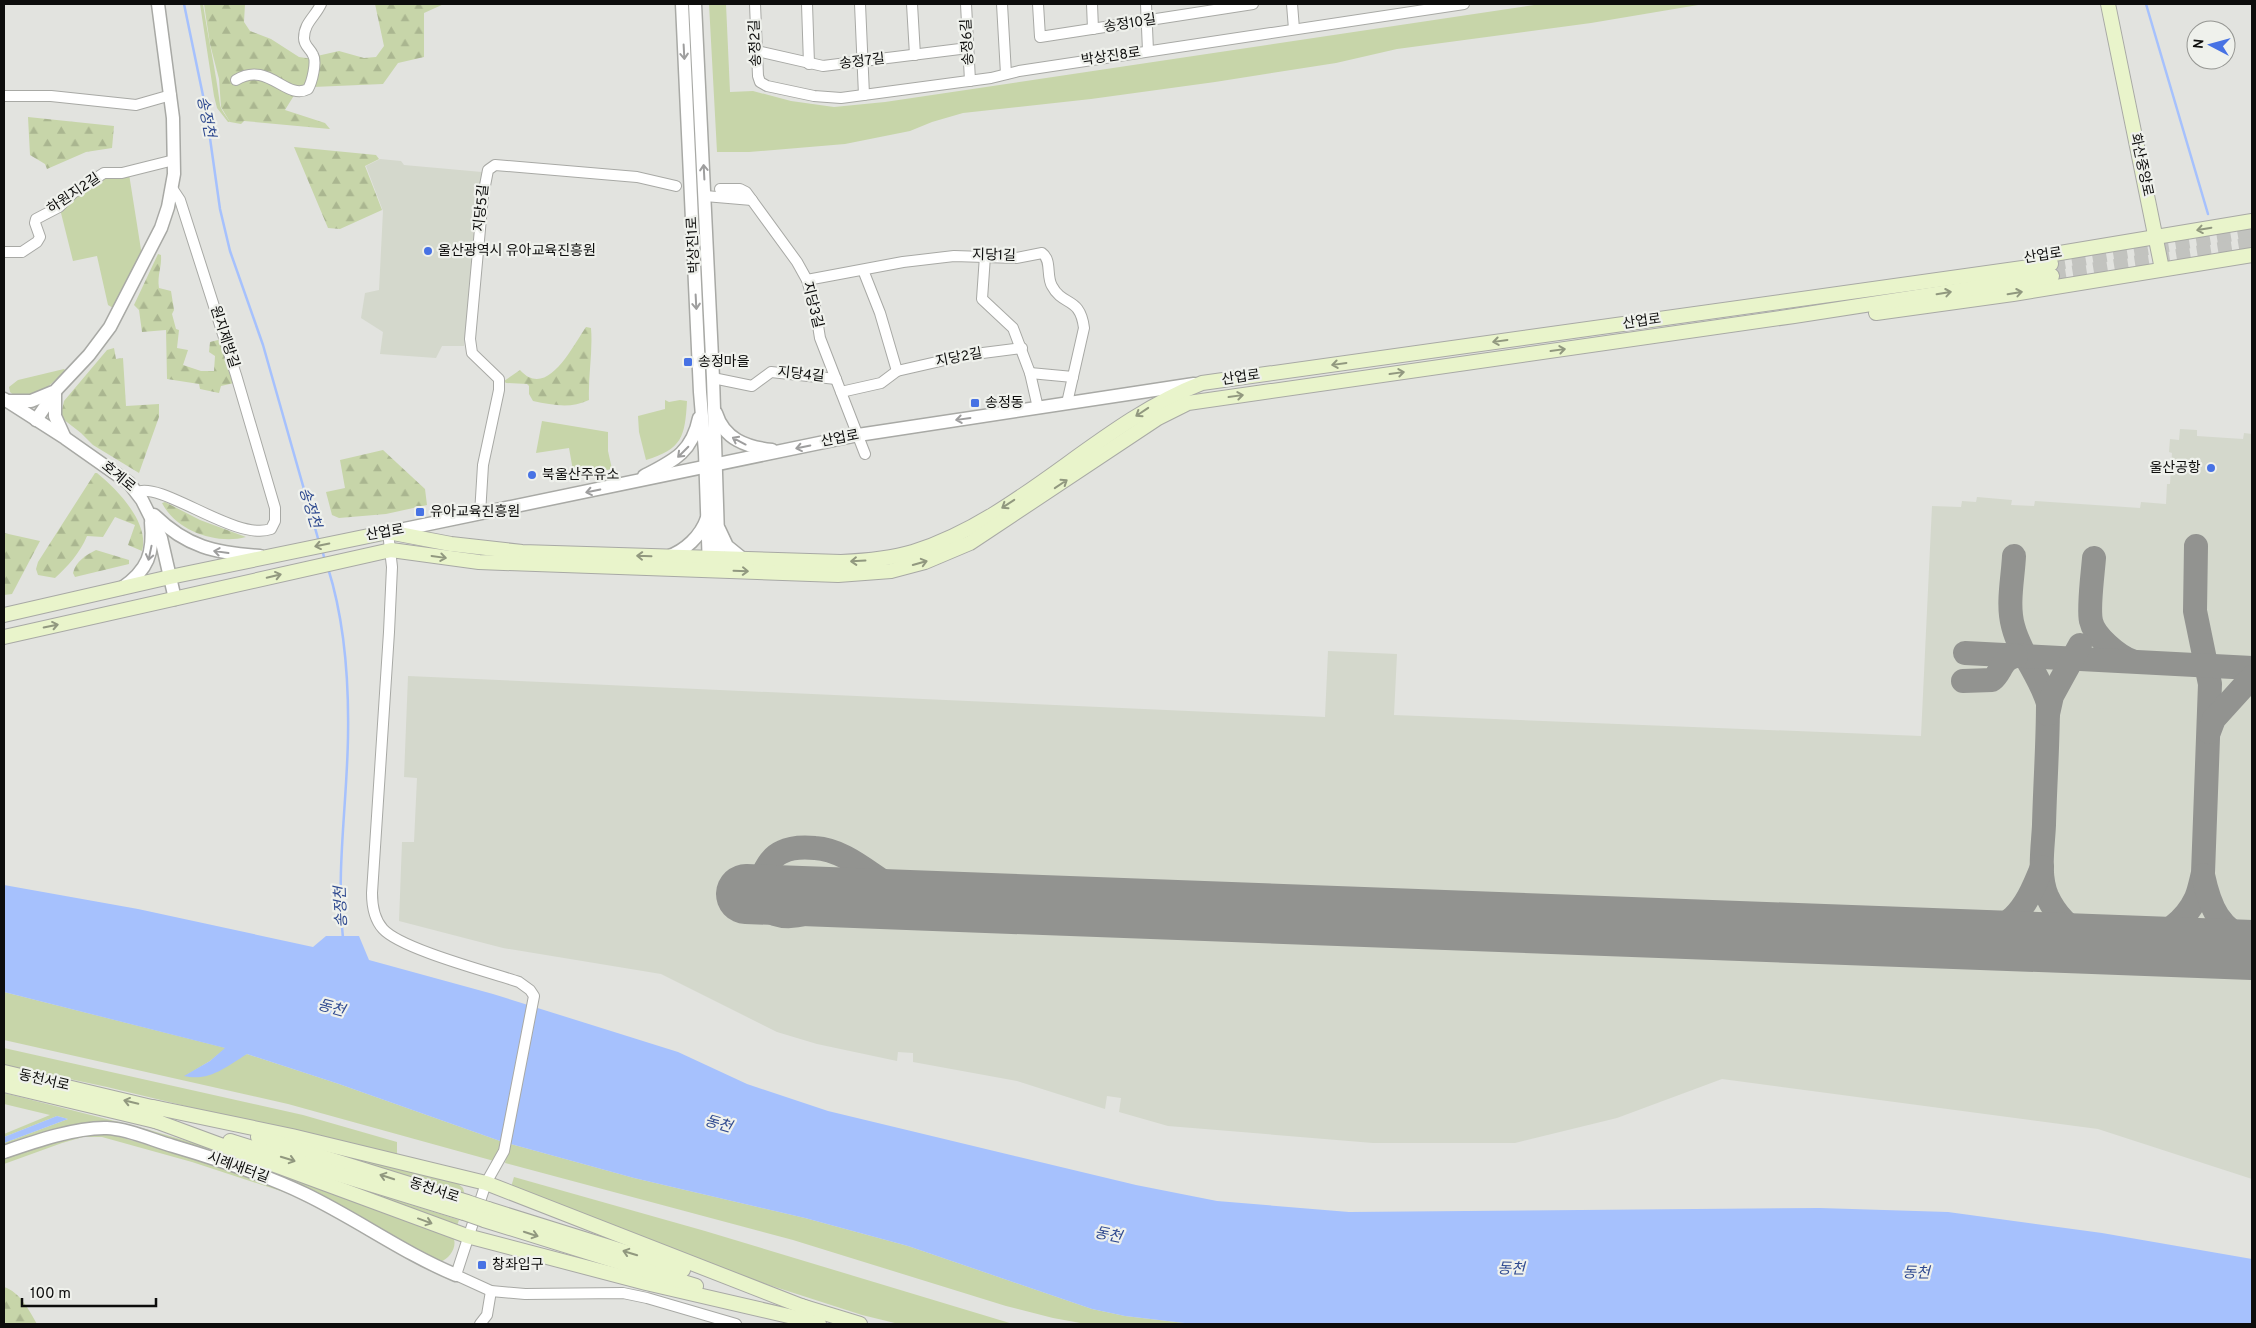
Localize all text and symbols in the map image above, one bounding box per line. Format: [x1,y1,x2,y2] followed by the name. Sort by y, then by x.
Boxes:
[1103,11,1157,37] street label: 송정10길
[958,18,978,66] street label: 송정6길
[747,19,765,67] street label: 송정2길
[2186,20,2236,70] north arrow
[2191,38,2209,50] text: N
[680,44,689,60] one-way arrow
[1080,44,1142,70] street label: 박상진8로
[838,51,886,73] street label: 송정7길
[192,95,219,141] water label: 송정천
[2126,132,2156,198] street label: 화산중앙로
[699,165,708,181] one-way arrow
[44,170,104,218] street label: 하원지2길
[471,184,493,232] street label: 지당5길
[684,216,704,274] street label: 박상진1로
[2196,225,2212,235] one-way arrow
[438,243,596,260] place label: 울산광역시 유아교육진흥원
[422,245,434,257] marker: 울산광역시 유아교육진흥원
[2023,245,2064,267] street label: 산업로
[972,247,1016,265] street label: 지당1길
[798,280,826,330] street label: 지당3길
[1935,288,1951,298] one-way arrow
[2006,288,2022,298] one-way arrow
[692,294,701,310] one-way arrow
[206,304,242,370] street label: 원지제방길
[1622,311,1662,333] street label: 산업로
[1493,336,1509,346] one-way arrow
[934,345,984,371] street label: 지당2길
[1549,345,1565,355] one-way arrow
[698,354,750,371] place label: 송정마을
[682,356,694,368] marker: 송정마을
[1332,359,1348,369] one-way arrow
[777,364,825,386] street label: 지당4길
[1221,367,1261,389] street label: 산업로
[1389,368,1405,378] one-way arrow
[1228,391,1244,401] one-way arrow
[985,395,1024,412] place label: 송정동
[969,397,981,409] marker: 송정동
[1136,407,1150,417] one-way arrow
[955,414,971,424] one-way arrow
[819,427,861,451] street label: 산업로
[731,436,746,446] one-way arrow
[795,442,811,452] one-way arrow
[677,446,689,458] one-way arrow
[98,458,138,496] street label: 호계로
[2149,460,2201,477] place label: 울산공항
[2205,462,2217,474] marker: 울산공항
[542,467,619,484] place label: 북울산주유소
[526,469,538,481] marker: 북울산주유소
[1054,479,1068,489] one-way arrow
[294,485,325,533] water label: 송정천
[585,487,601,496] one-way arrow
[1001,499,1015,509] one-way arrow
[430,504,520,521] place label: 유아교육진흥원
[414,506,426,518] marker: 유아교육진흥원
[364,521,406,545] street label: 산업로
[314,541,330,550] one-way arrow
[144,545,154,561] one-way arrow
[214,547,230,557] one-way arrow
[636,551,652,561] one-way arrow
[431,553,447,563] one-way arrow
[851,557,867,566] one-way arrow
[912,558,928,568] one-way arrow
[733,567,749,576] one-way arrow
[265,571,281,580] one-way arrow
[43,621,59,630] one-way arrow
[332,884,352,928] water label: 송정천
[315,996,349,1022] water label: 동천
[17,1066,71,1095] street label: 동천서로
[123,1097,139,1106] one-way arrow
[702,1112,736,1139] water label: 동천
[205,1149,271,1187] street label: 시례새터길
[280,1154,296,1164] one-way arrow
[380,1171,396,1181] one-way arrow
[407,1174,462,1207] street label: 동천서로
[417,1217,433,1226] one-way arrow
[1093,1224,1126,1248] water label: 동천
[523,1230,539,1240] one-way arrow
[623,1248,638,1257] one-way arrow
[492,1257,544,1274] place label: 창좌입구
[476,1259,488,1271] marker: 창좌입구
[1497,1260,1527,1280] water label: 동천
[1902,1264,1932,1284] water label: 동천
[22,1276,156,1308] scale bar
[30,1285,71,1304] text: 100 m

